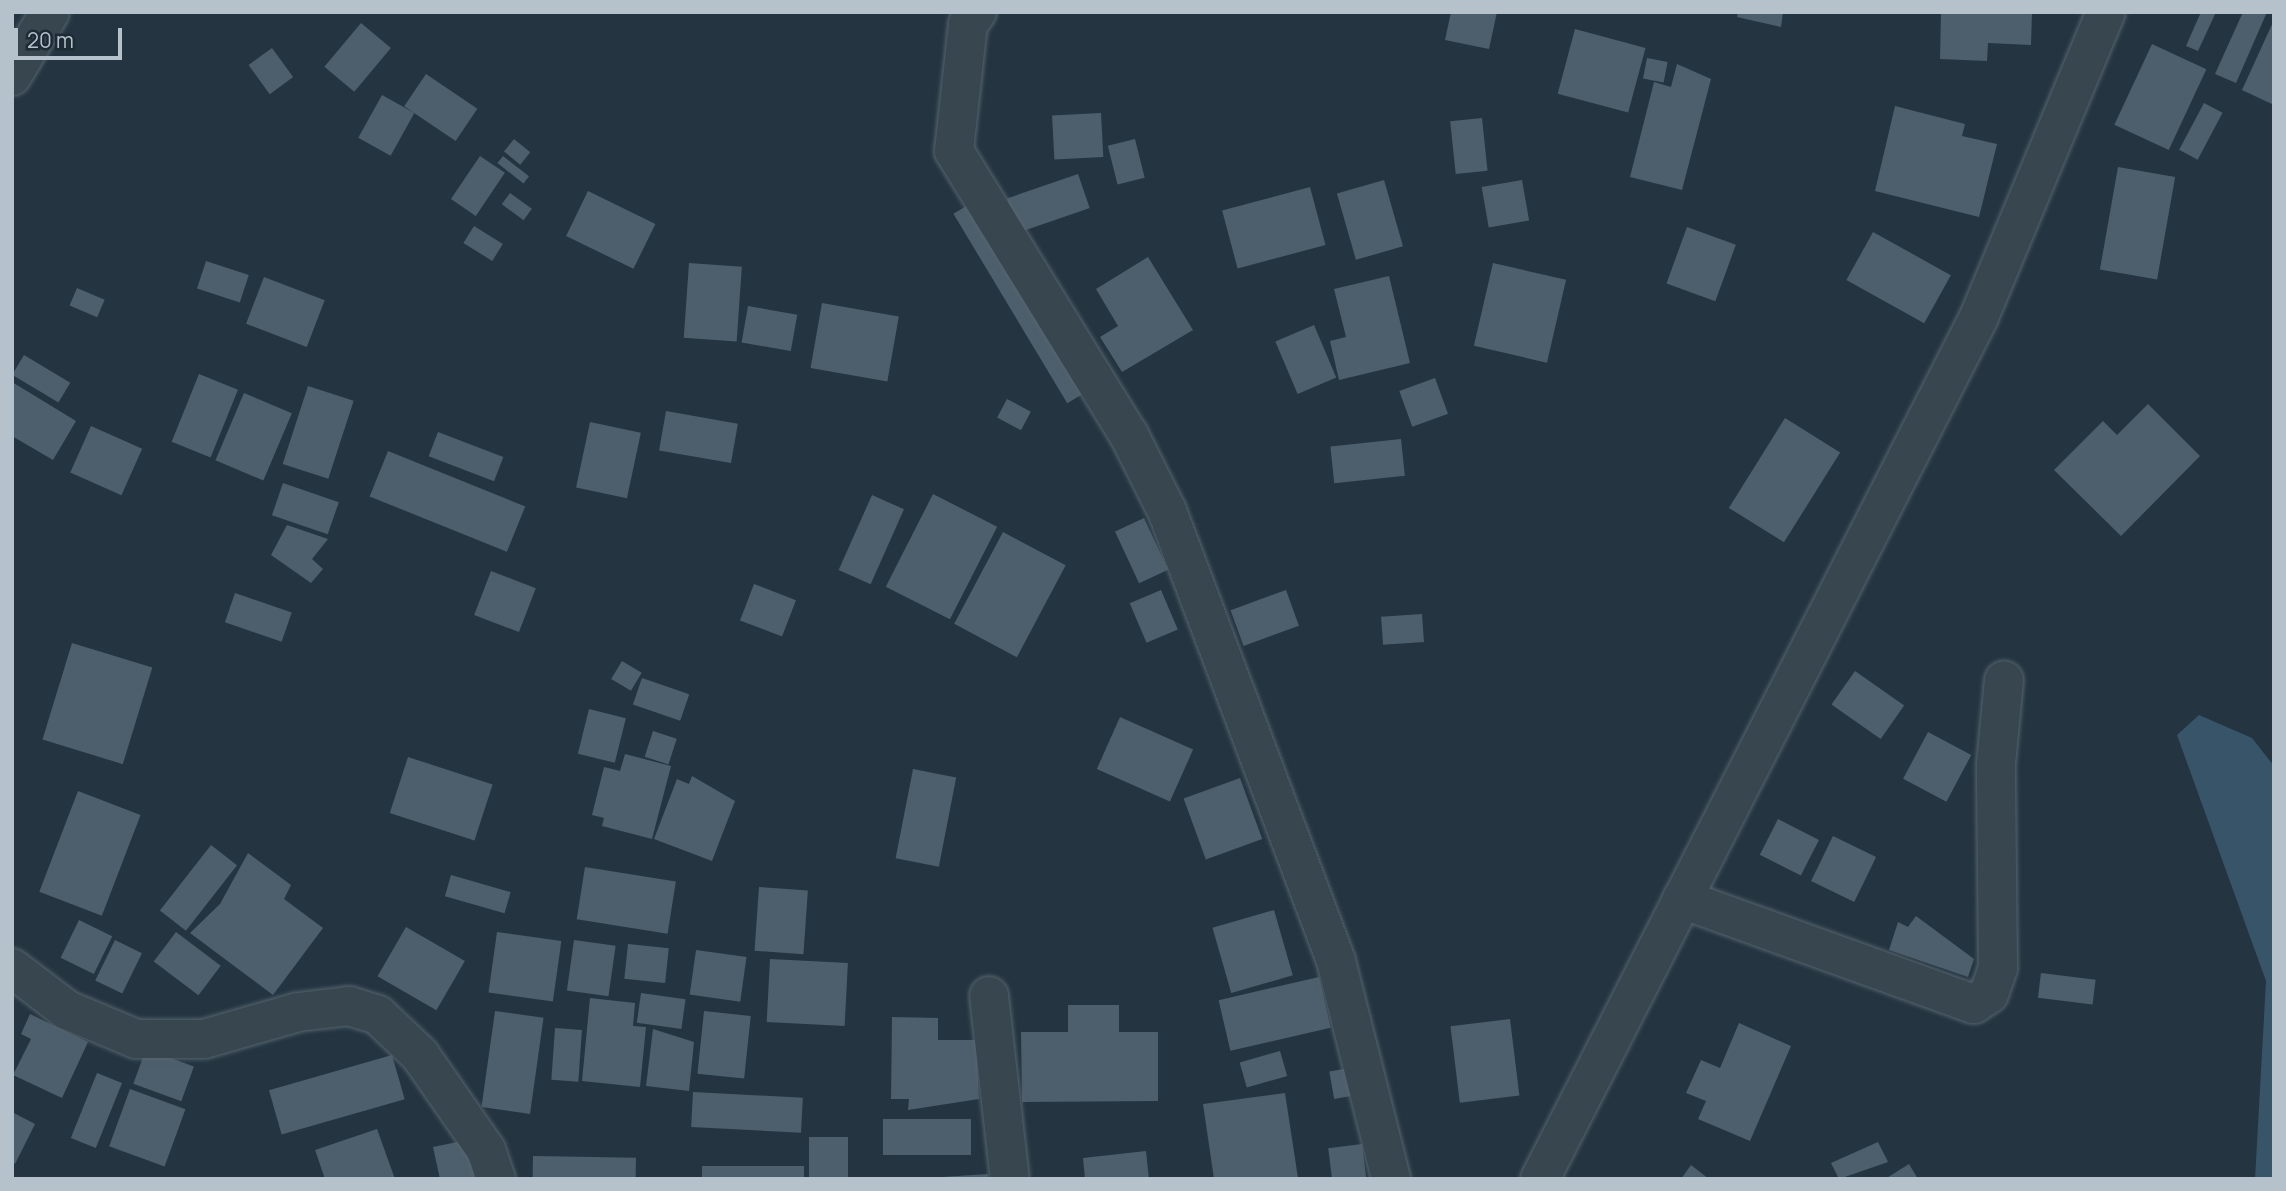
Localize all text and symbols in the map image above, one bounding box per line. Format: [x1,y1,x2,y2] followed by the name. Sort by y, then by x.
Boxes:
[18,14,126,58] scale bar
[27,26,74,54] text: 20 m

